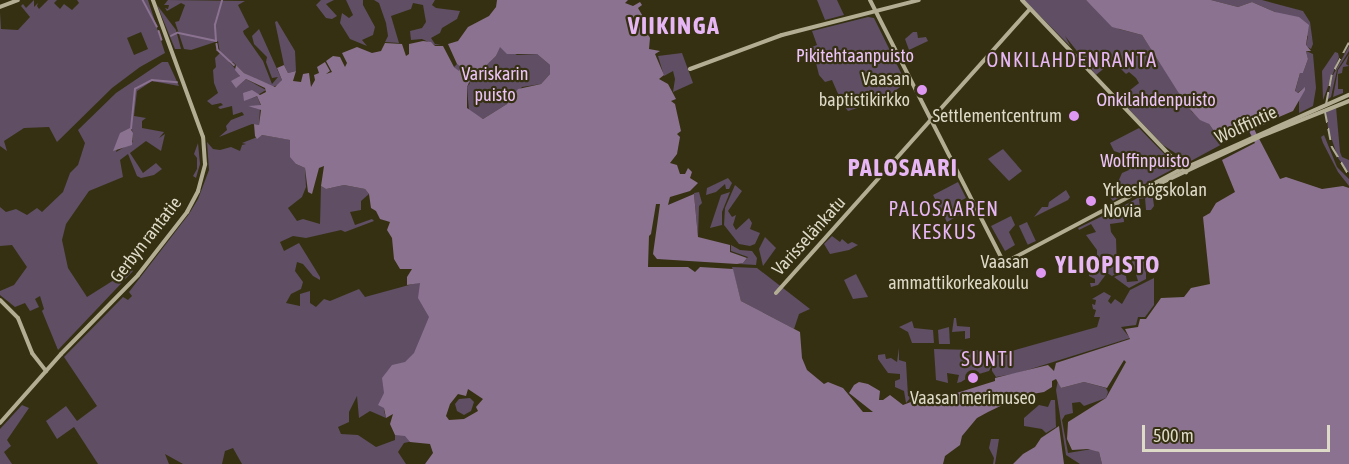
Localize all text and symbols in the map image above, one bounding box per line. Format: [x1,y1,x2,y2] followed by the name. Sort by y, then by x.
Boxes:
[628,12,720,40] district label: VIIKINGA
[796,45,914,67] park label: Pikitehtaanpuisto
[987,47,1157,71] district label: ONKILAHDENRANTA
[462,64,528,106] park label: Variskarin puisto
[819,69,910,112] place label: Vaasan baptistikirkko
[915,83,929,97] marker: Vaasan baptistikirkko
[1096,89,1216,111] park label: Onkilahdenpuisto
[1212,101,1280,149] street label: Wolffintie
[933,105,1062,127] place label: Settlementcentrum
[1067,109,1081,123] marker: Settlementcentrum
[1100,150,1190,172] park label: Wolffinpuisto
[848,154,958,182] district label: PALOSAARI
[1103,180,1207,222] place label: Yrkeshögskolan Novia
[768,192,850,280] street label: Varisselänkatu
[106,193,186,287] street label: Gerbyn rantatie
[1084,194,1098,208] marker: Yrkeshögskolan Novia
[888,196,1000,243] district label: PALOSAAREN KESKUS
[1055,251,1161,279] district label: YLIOPISTO
[888,252,1029,294] place label: Vaasan ammattikorkeakoulu
[1034,266,1048,280] marker: Vaasan ammattikorkeakoulu
[961,346,1015,370] district label: SUNTI
[966,371,980,385] marker: Vaasan merimuseo
[910,387,1036,409] place label: Vaasan merimuseo
[1145,413,1332,451] scale bar
[1153,425,1194,446] text: 500 m

